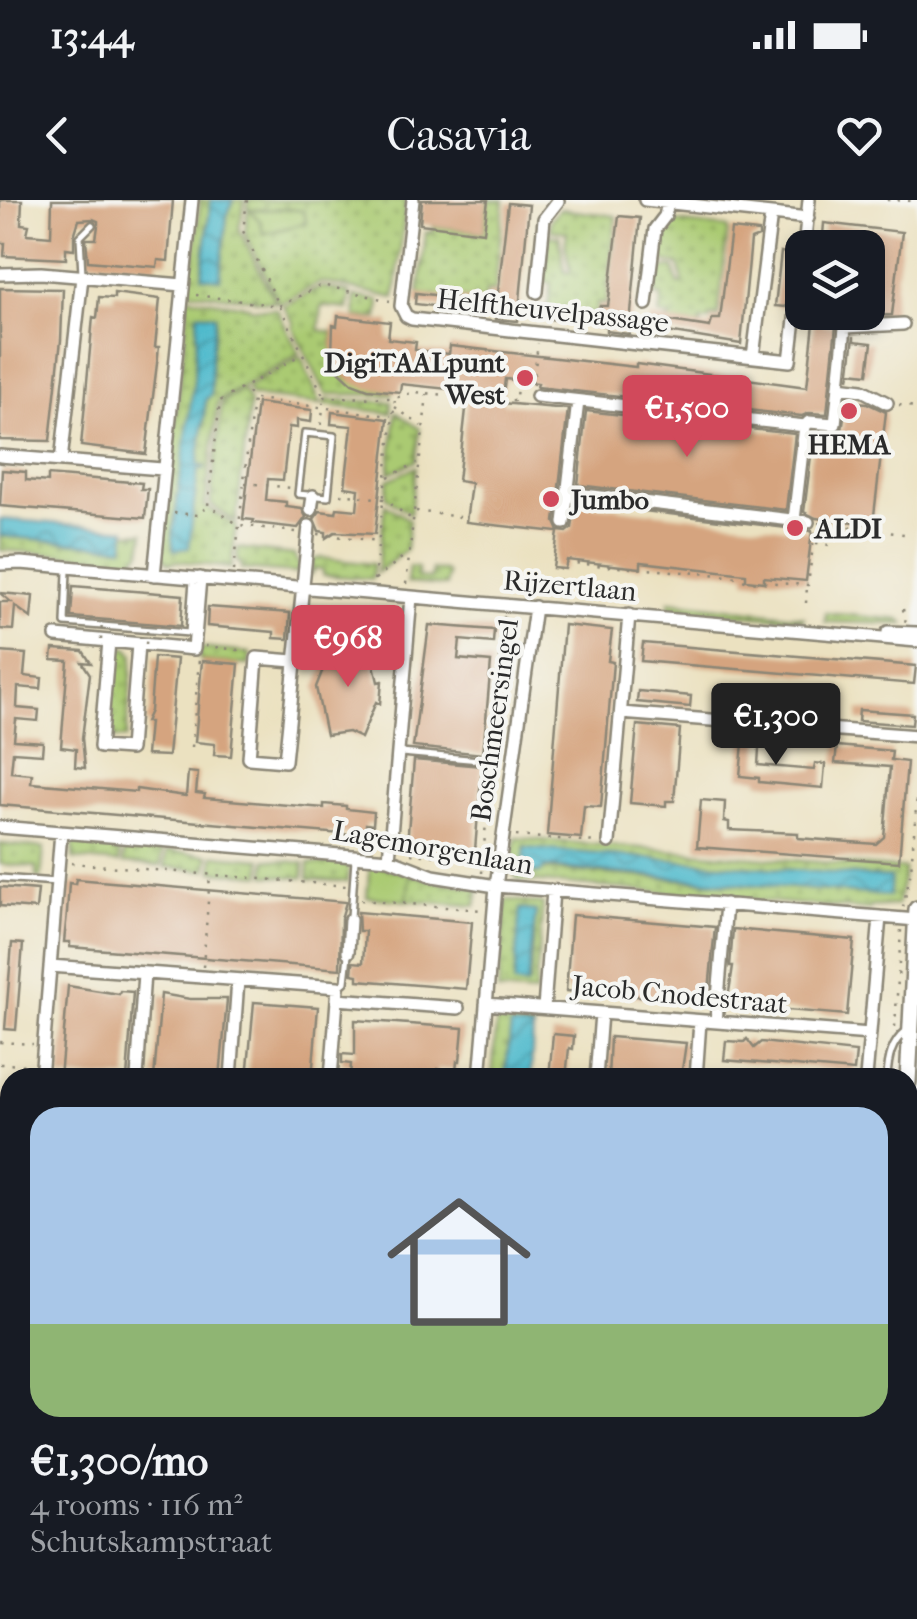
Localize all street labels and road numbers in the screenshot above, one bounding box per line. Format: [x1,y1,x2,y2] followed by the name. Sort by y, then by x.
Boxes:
[435,282,671,339] street label: Helftheuvelpassage
[502,563,638,608] street label: Rijzertlaan
[464,616,525,824] street label: Boschmeersingel
[330,814,536,881] street label: Lagemorgenlaan
[569,968,789,1020] street label: Jacob Cnodestraat

